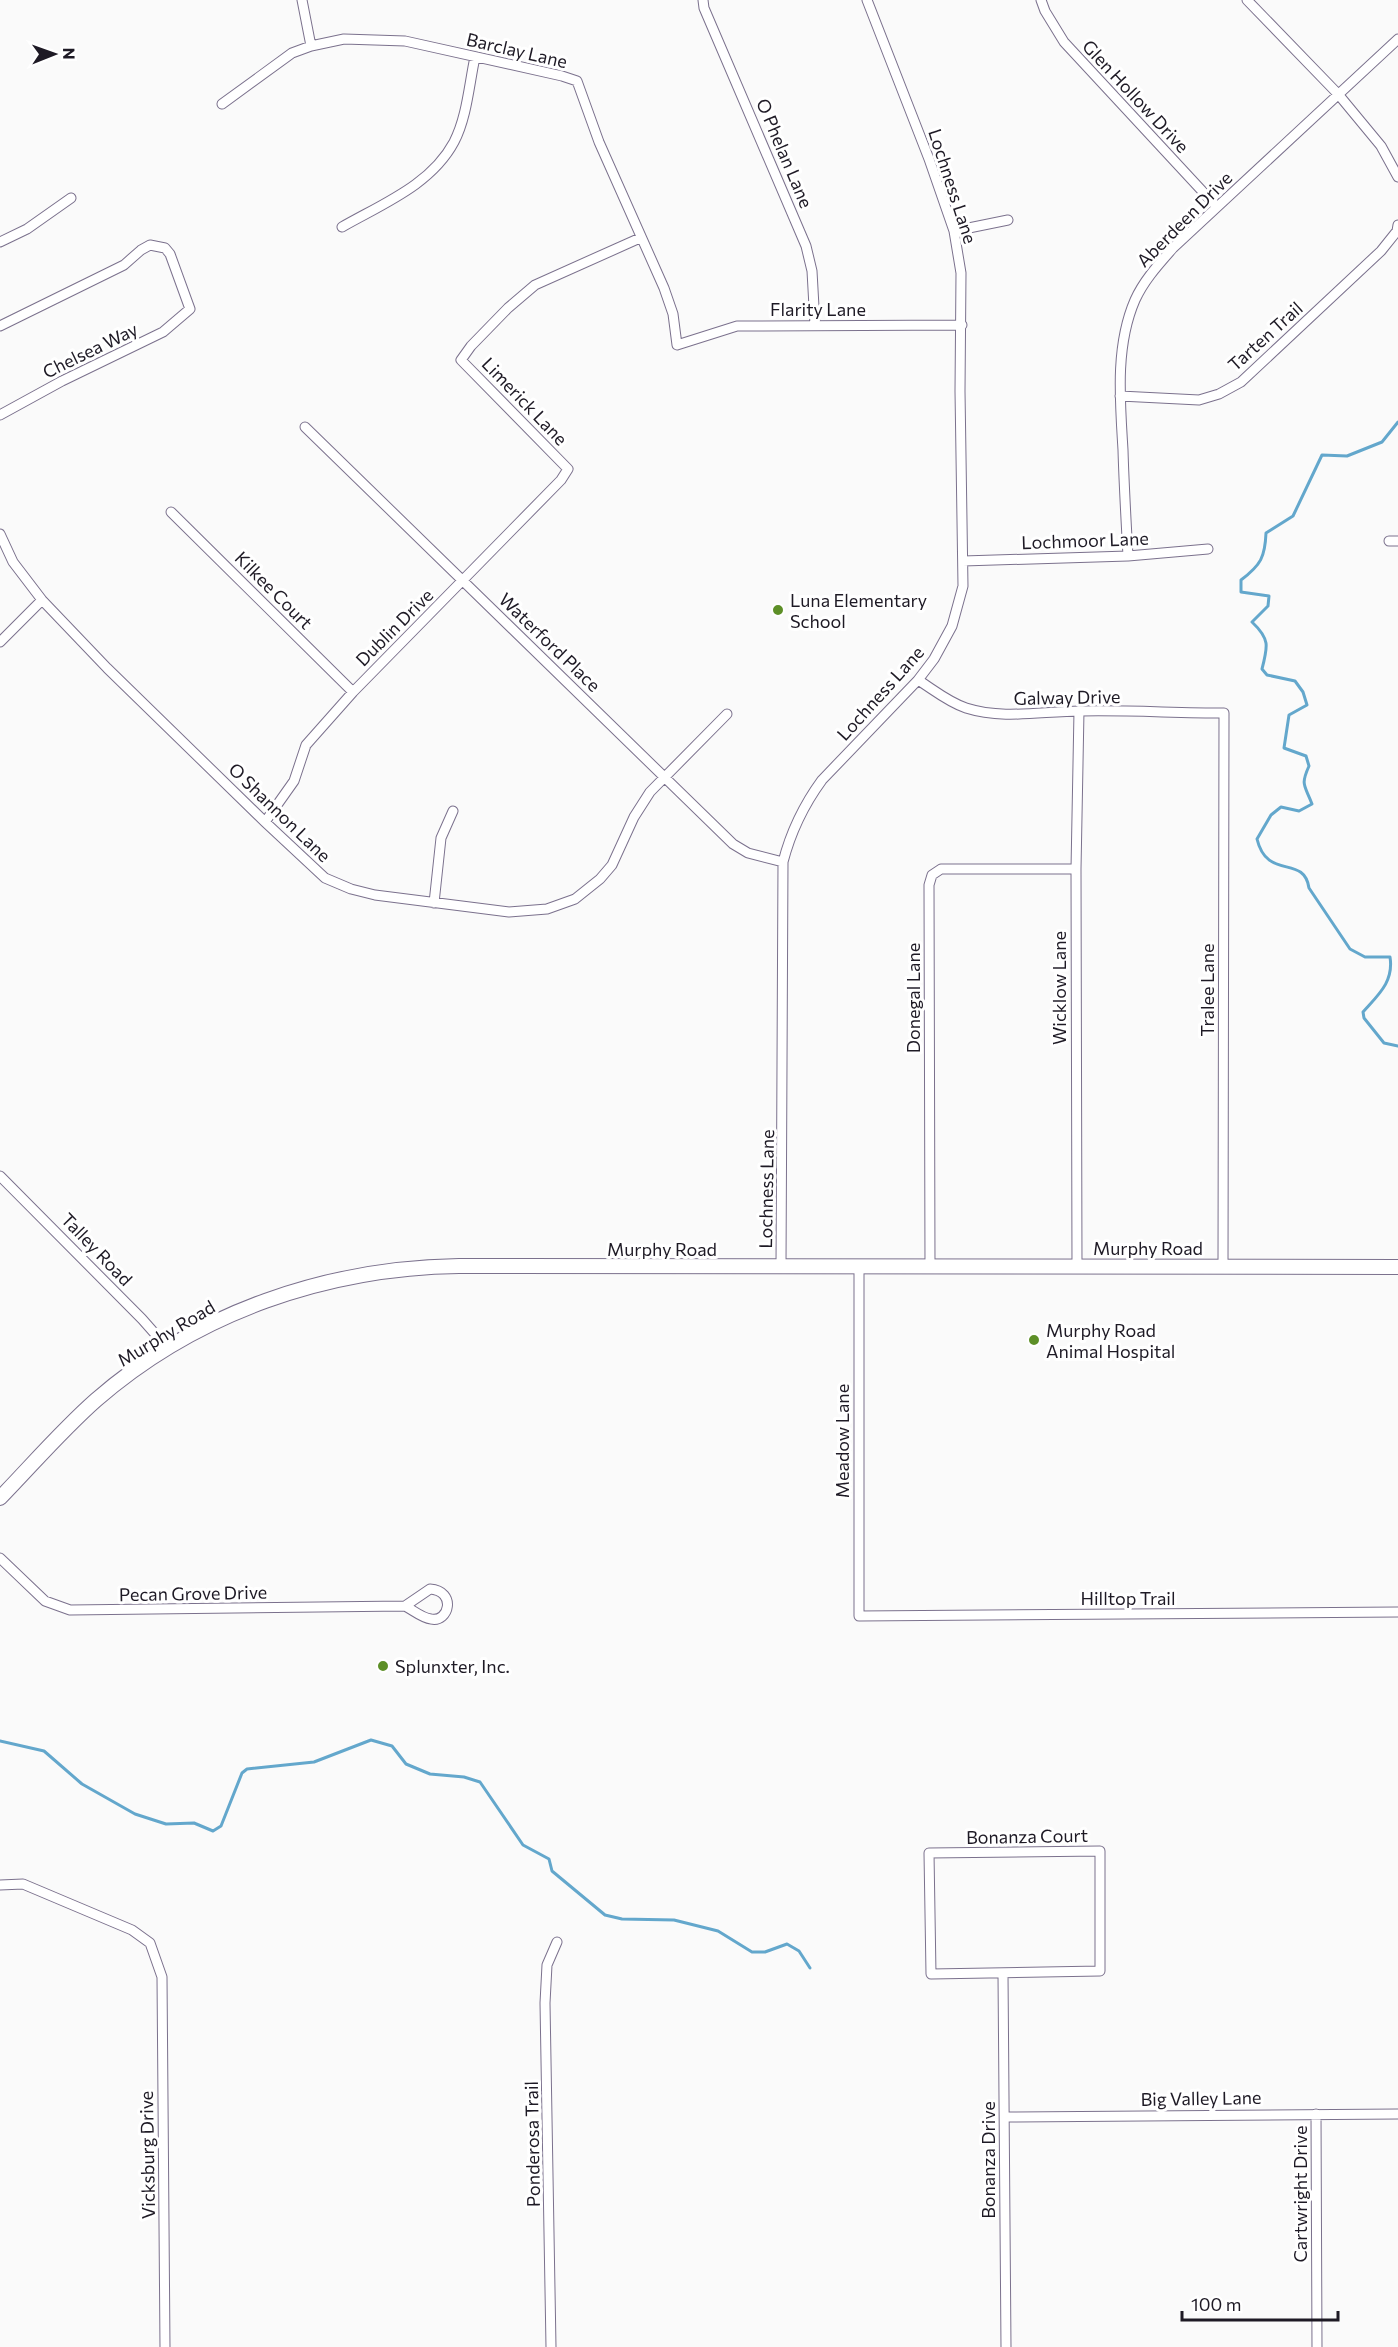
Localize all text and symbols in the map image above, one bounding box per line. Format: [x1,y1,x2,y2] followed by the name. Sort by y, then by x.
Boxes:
[24,24,84,84] north arrow
[464,28,570,72] street label: Barclay Lane
[1078,35,1194,157] street label: Glen Hollow Drive
[60,48,79,60] text: N
[752,95,818,211] street label: O Phelan Lane
[924,126,982,246] street label: Lochness Lane
[1132,167,1236,271] street label: Aberdeen Drive
[1223,297,1307,375] street label: Tarten Trail
[770,298,866,320] street label: Flarity Lane
[39,317,141,383] street label: Chelsea Way
[478,353,572,449] street label: Limerick Lane
[1021,527,1149,553] street label: Lochmoor Lane
[231,547,317,633] street label: Kilkee Court
[351,584,437,670] street label: Dublin Drive
[495,588,605,696] street label: Waterford Place
[790,589,927,632] place label: Luna Elementary School
[771,603,785,617] marker: Luna Elementary School
[832,641,928,745] street label: Lochness Lane
[1013,685,1121,709] street label: Galway Drive
[224,758,336,866] street label: O Shannon Lane
[1048,931,1070,1045] street label: Wicklow Lane
[902,943,924,1053] street label: Donegal Lane
[1196,944,1218,1037] street label: Tralee Lane
[754,1129,778,1249] street label: Lochness Lane
[57,1208,137,1290] street label: Talley Road
[1093,1237,1203,1259] street label: Murphy Road
[607,1238,717,1260] street label: Murphy Road
[113,1295,219,1371] street label: Murphy Road
[1046,1319,1175,1362] place label: Murphy Road Animal Hospital
[1027,1333,1041,1347] marker: Murphy Road Animal Hospital
[831,1384,853,1498] street label: Meadow Lane
[119,1581,267,1605] street label: Pecan Grove Drive
[1080,1587,1176,1609] street label: Hilltop Trail
[395,1655,510,1677] place label: Splunxter, Inc.
[376,1659,390,1673] marker: Splunxter, Inc.
[966,1824,1088,1848] street label: Bonanza Court
[520,2081,544,2207] street label: Ponderosa Trail
[1140,2086,1262,2110] street label: Big Valley Lane
[135,2091,159,2219] street label: Vicksburg Drive
[977,2101,999,2219] street label: Bonanza Drive
[1289,2126,1311,2262] street label: Cartwright Drive
[1182,2284,1338,2322] scale bar
[1191,2293,1241,2315] text: 100 m

